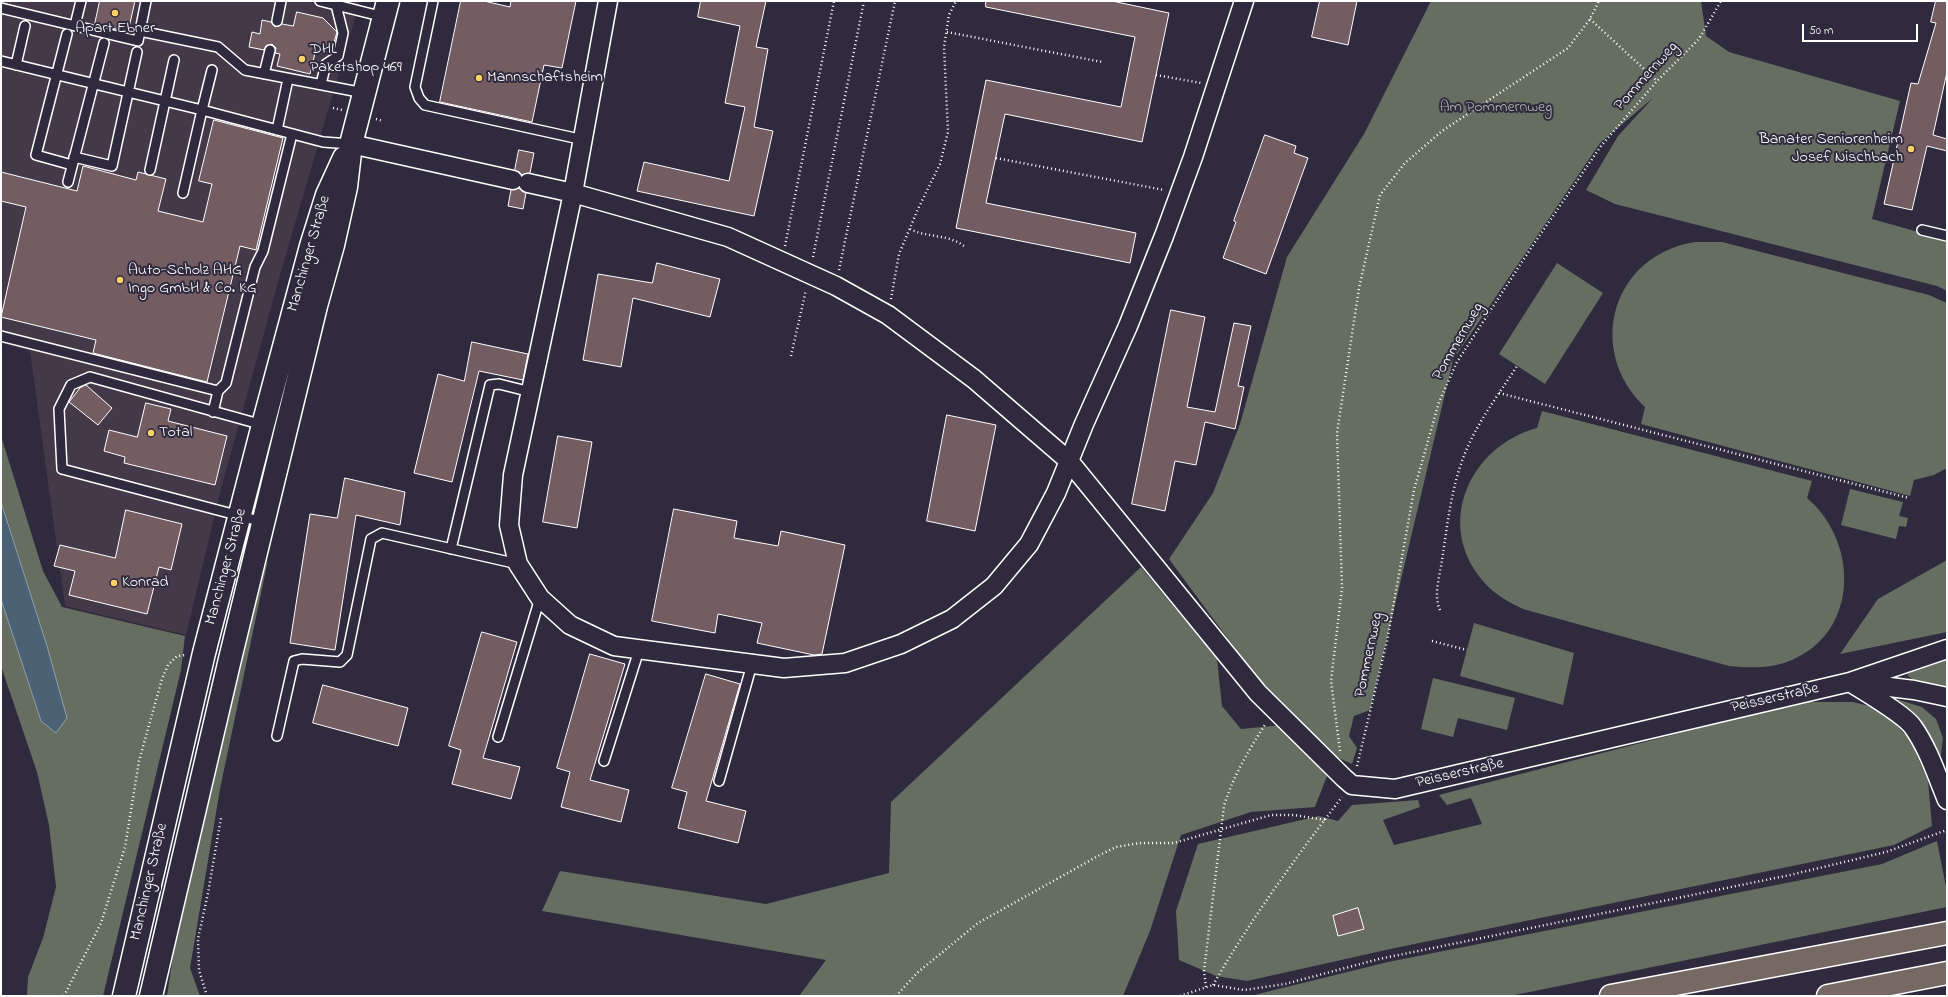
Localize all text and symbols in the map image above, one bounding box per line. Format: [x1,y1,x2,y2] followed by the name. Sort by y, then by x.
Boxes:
[110,8,120,18] marker: Apart Ebner
[1804,16,1920,42] scale bar
[75,19,155,39] place label: Apart Ebner
[1809,22,1833,40] text: 50 m
[1611,38,1683,116] street label: Pommernweg
[310,40,402,78] place label: DHL Paketshop 469
[297,54,307,64] marker: DHL Paketshop 469
[487,68,603,88] place label: Mannschaftsheim
[474,73,484,83] marker: Mannschaftsheim
[1440,98,1552,118] park label: Am Pommernweg
[1759,130,1903,168] place label: Banater Seniorenheim Josef Nischbach
[1906,144,1916,154] marker: Banater Seniorenheim Josef Nischbach
[284,194,336,314] street label: Manchinger Straße
[128,261,257,299] place label: Auto-Scholz AHG Ingo GmbH & Co. KG
[115,275,125,285] marker: Auto-Scholz AHG Ingo GmbH & Co. KG
[1429,300,1489,384] street label: Pommernweg
[159,423,193,443] place label: Total
[146,428,156,438] marker: Total
[202,507,252,627] street label: Manchinger Straße
[122,573,169,593] place label: Konrad
[109,578,119,588] marker: Konrad
[1352,611,1388,699] street label: Pommernweg
[1729,680,1821,718] street label: Peisserstraße
[1414,755,1506,793] street label: Peisserstraße
[127,821,173,943] street label: Manchinger Straße

